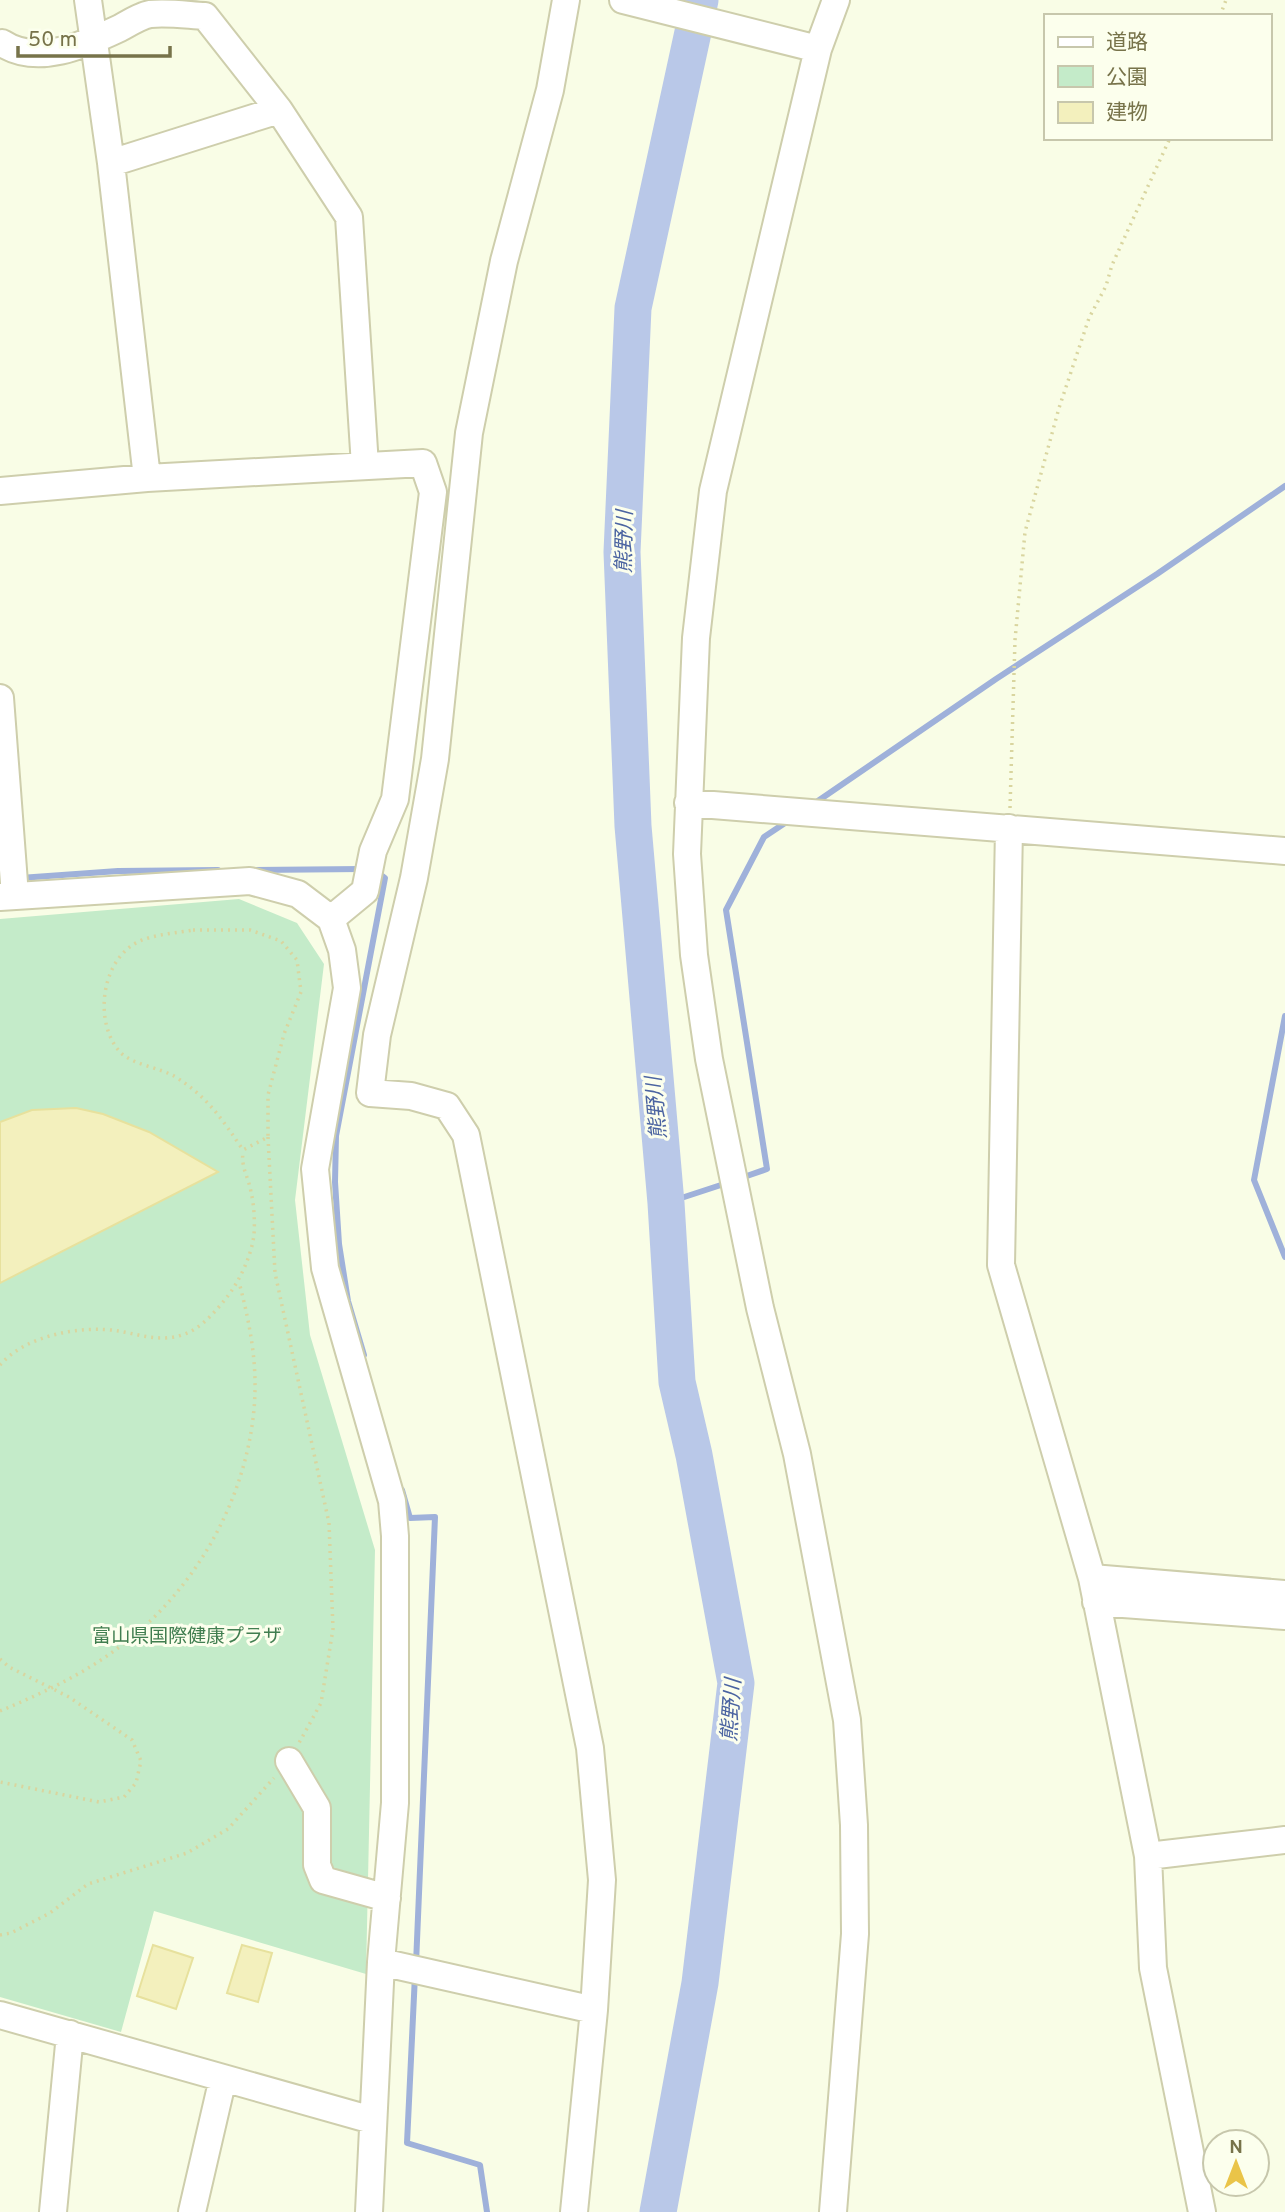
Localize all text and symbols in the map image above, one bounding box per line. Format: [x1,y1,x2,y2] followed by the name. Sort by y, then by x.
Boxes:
[18,14,170,58] scale bar
[1044,14,1271,140] legend
[28,27,77,54] text: 50 m
[1106,30,1148,57] text: 道路
[1106,65,1148,92] text: 公園
[1106,100,1148,127] text: 建物
[611,508,640,574] water label: 熊野川
[641,1073,674,1140] water label: 熊野川
[92,1625,282,1649] park label: 富山県国際健康プラザ
[717,1676,748,1742] water label: 熊野川
[1201,2128,1271,2198] north arrow
[1229,2136,1243,2160] text: N

